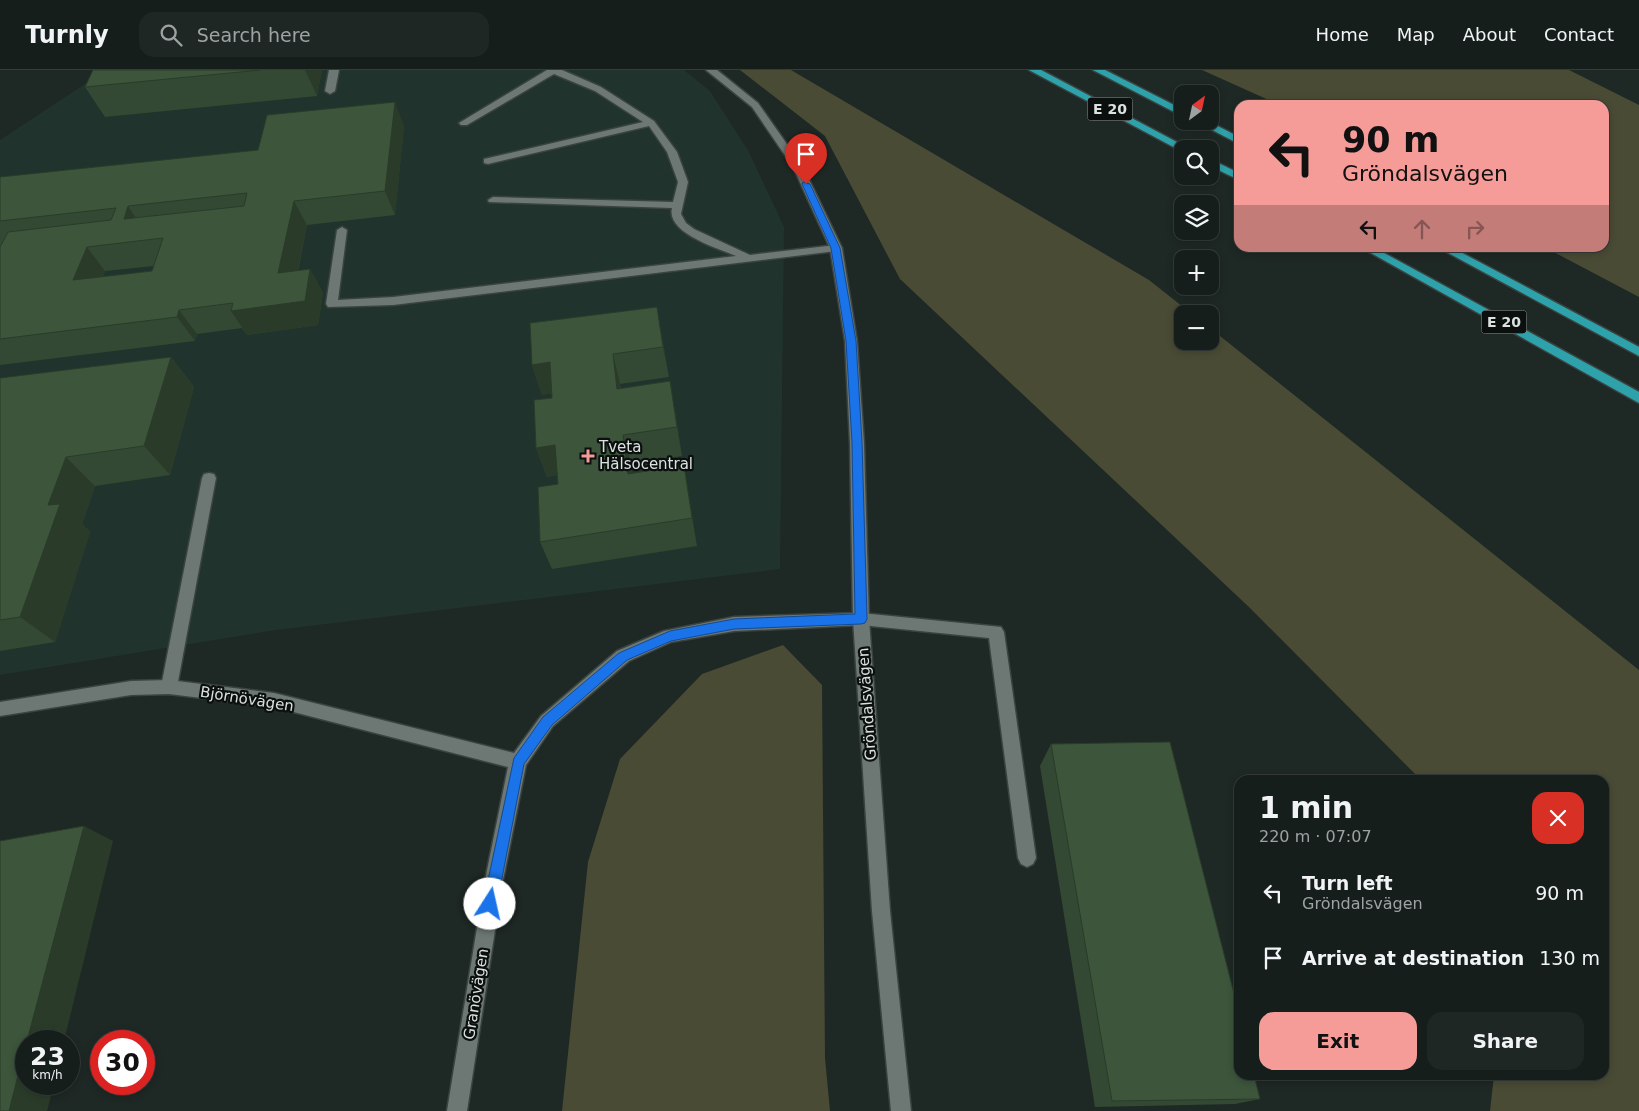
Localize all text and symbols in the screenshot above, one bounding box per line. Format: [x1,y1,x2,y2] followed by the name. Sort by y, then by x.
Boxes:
[139,12,489,57] search box
[25,21,109,49] text: Turnly
[157,21,185,49] icon: search
[197,24,311,46] text: Search here
[1316,24,1369,45] text: Home
[1397,24,1435,45] text: Map
[1463,24,1516,45] text: About
[1544,24,1614,45] text: Contact
[1174,85,1219,130] north arrow
[1174,85,1219,350] map controls
[1088,98,1132,120] road number: E 20
[1259,120,1324,185] icon: left
[1342,120,1439,160] text: 90 m
[785,133,827,184] pin
[792,140,820,168] icon: arrive
[1174,140,1219,185] button: search
[1342,161,1508,186] text: Gröndalsvägen
[1174,195,1219,240] button: layers
[1355,215,1383,243] icon: left
[1408,215,1436,243] icon: ahead
[1461,215,1489,243] icon: right
[1174,250,1219,295] button: +
[1174,305,1219,350] button: −
[1482,310,1526,334] road number: E 20
[598,438,693,473] place label: Tveta Hälsocentral
[581,449,595,463] marker: Tveta Hälsocentral
[854,647,880,761] street label: Gröndalsvägen
[199,683,295,715] street label: Björnövägen
[1259,790,1353,825] text: 1 min
[1532,792,1584,844] button: close
[1259,827,1372,846] text: 220 m · 07:07
[1302,872,1393,894] text: Turn left
[463,877,515,929] position arrow
[1259,879,1287,907] icon: left
[1535,882,1584,904] text: 90 m
[1302,894,1423,913] text: Gröndalsvägen
[1259,944,1287,972] icon: arrive
[460,947,492,1041] street label: Granövägen
[1302,947,1524,969] text: Arrive at destination
[1539,947,1600,969] text: 130 m
[1259,1012,1417,1070] button: Exit
[1427,1012,1584,1070] button: Share
[90,1030,155,1095] speed limit sign: 30
[30,1042,65,1071] text: 23
[32,1068,63,1082] text: km/h

